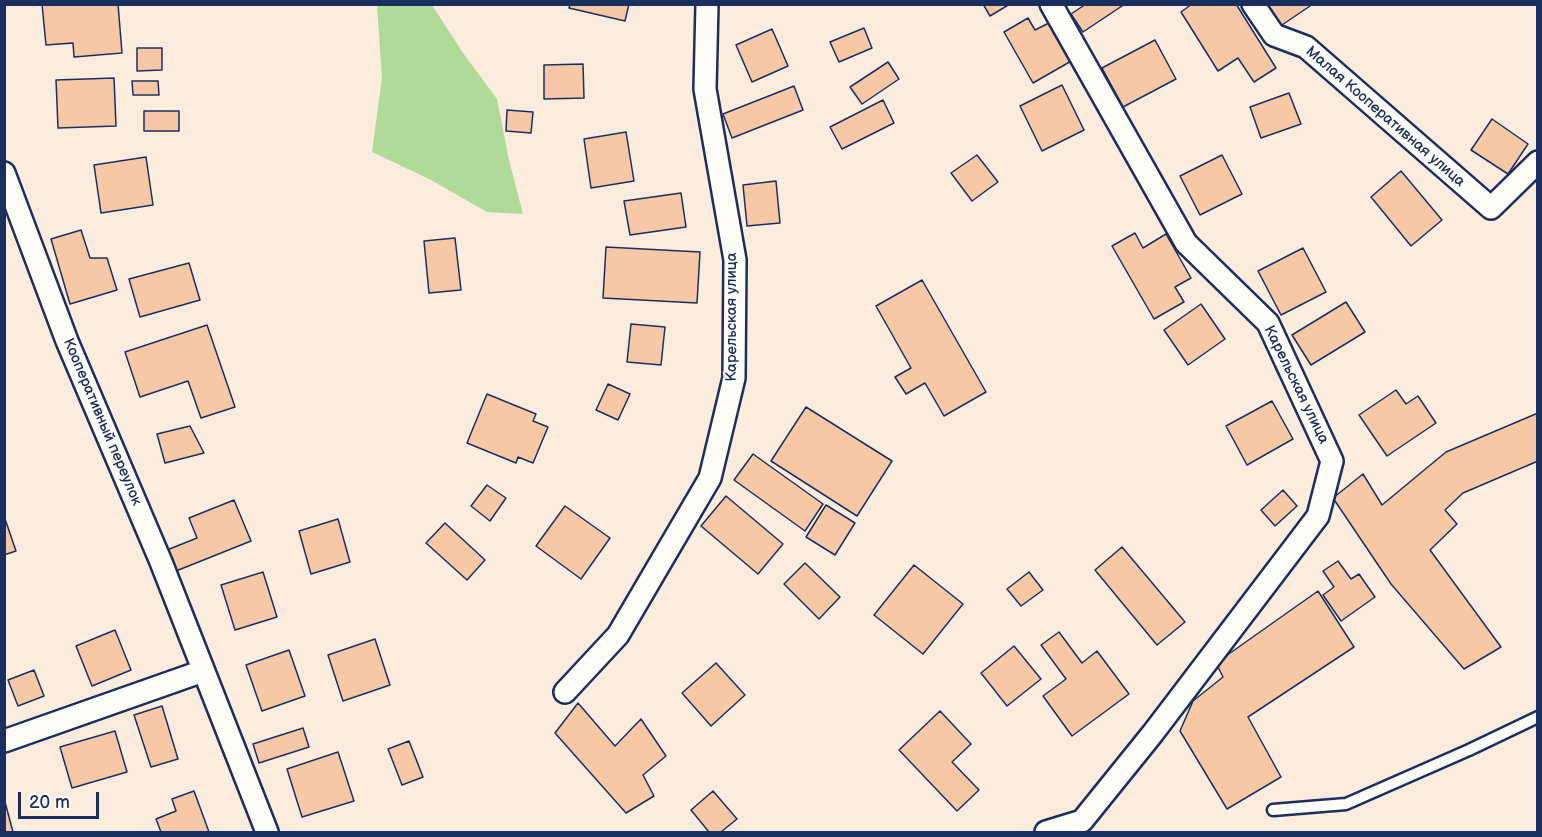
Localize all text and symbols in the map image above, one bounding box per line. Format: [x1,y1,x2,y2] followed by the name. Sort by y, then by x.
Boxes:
[1302,43,1468,191] street label: Малая Кооперативная улица
[723,252,741,382] street label: Карельская улица
[1260,323,1332,447] street label: Карельская улица
[59,336,145,508] street label: Кооперативный переулок
[21,780,102,818] scale bar
[29,792,70,813] text: 20 m

